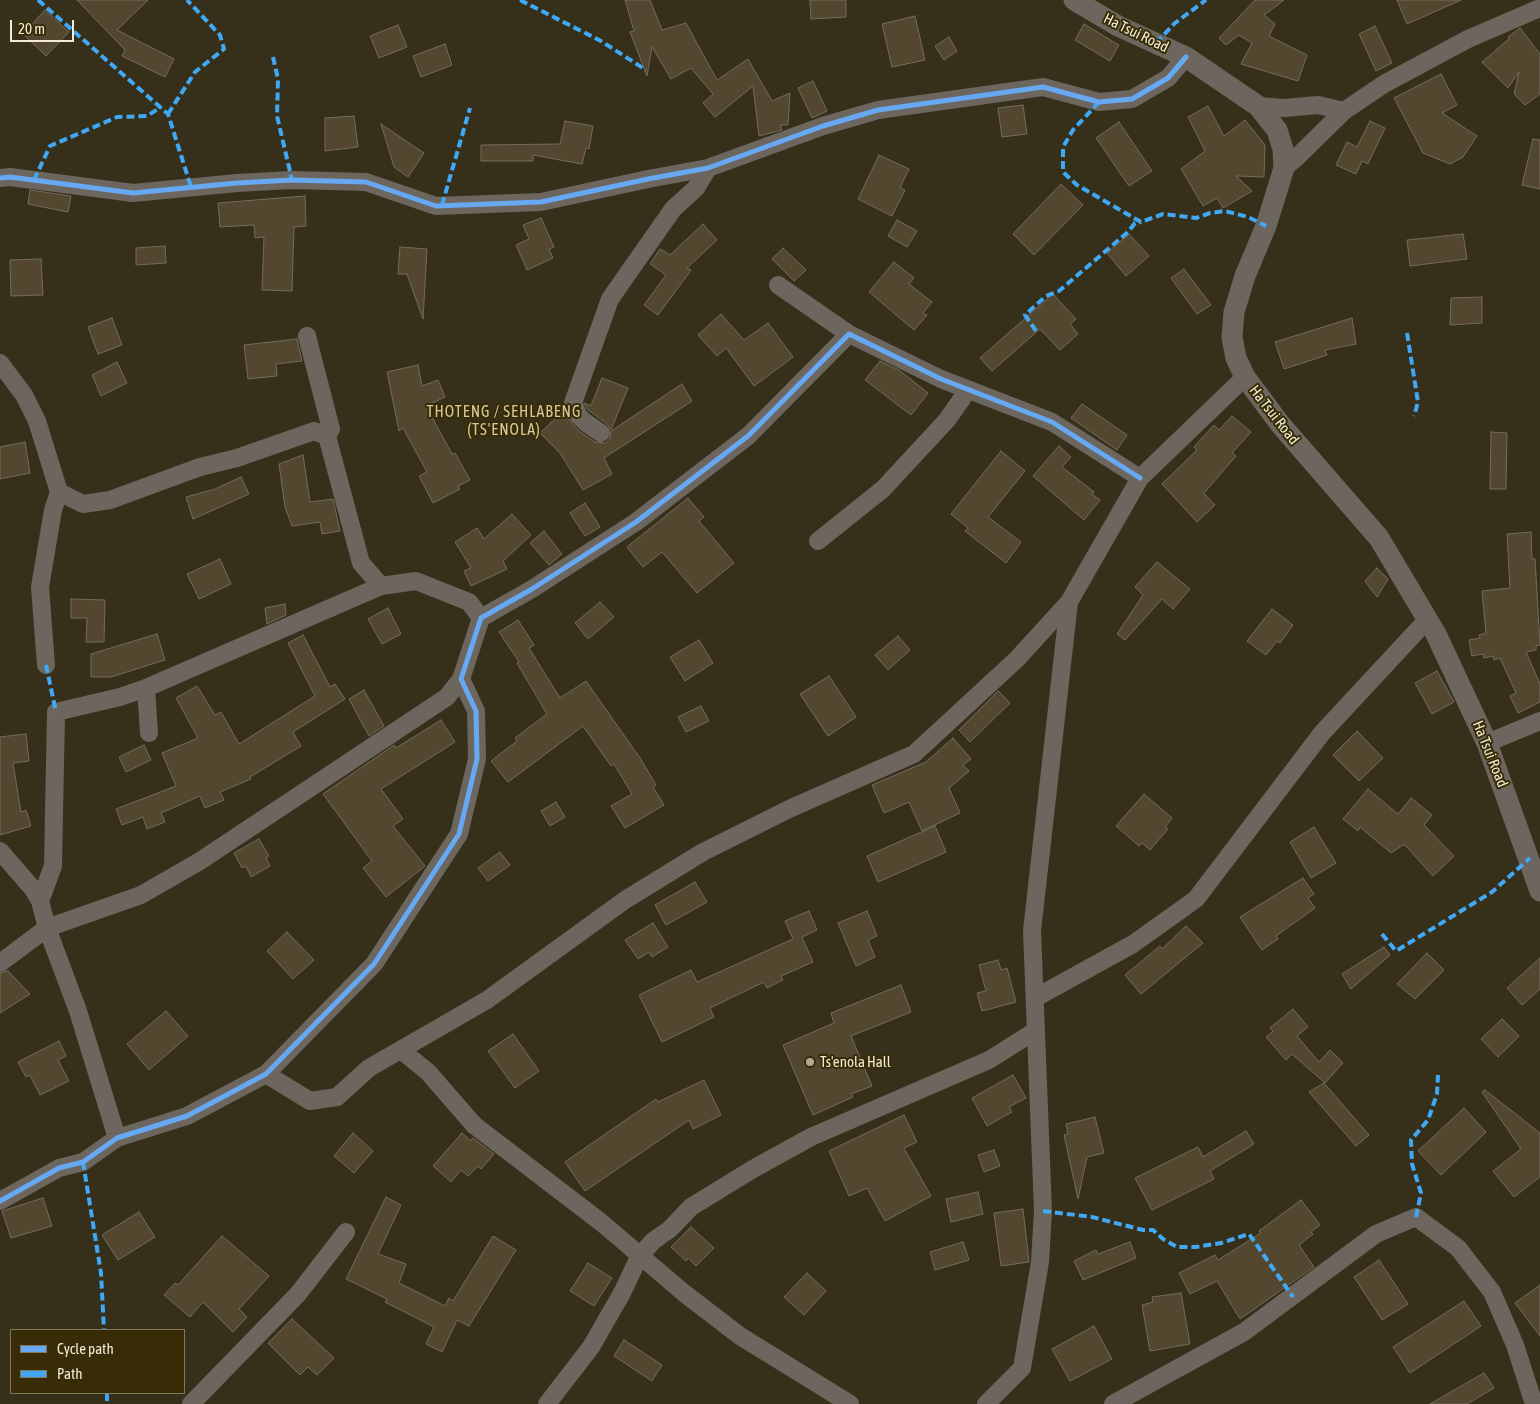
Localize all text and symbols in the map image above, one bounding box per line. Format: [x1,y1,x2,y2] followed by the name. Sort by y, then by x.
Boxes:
[12,10,76,42] scale bar
[1101,10,1171,56] street label: Ha Tsui Road
[18,20,45,37] text: 20 m
[1245,382,1303,448] street label: Ha Tsui Road
[424,402,584,440] district label: THOTENG / SEHLABENG (TS'ENOLA)
[1469,718,1511,790] street label: Ha Tsui Road
[820,1053,891,1071] place label: Ts'enola Hall
[804,1056,816,1068] marker: Ts'enola Hall
[10,1329,185,1394] legend
[57,1340,114,1357] text: Cycle path
[57,1365,83,1382] text: Path

